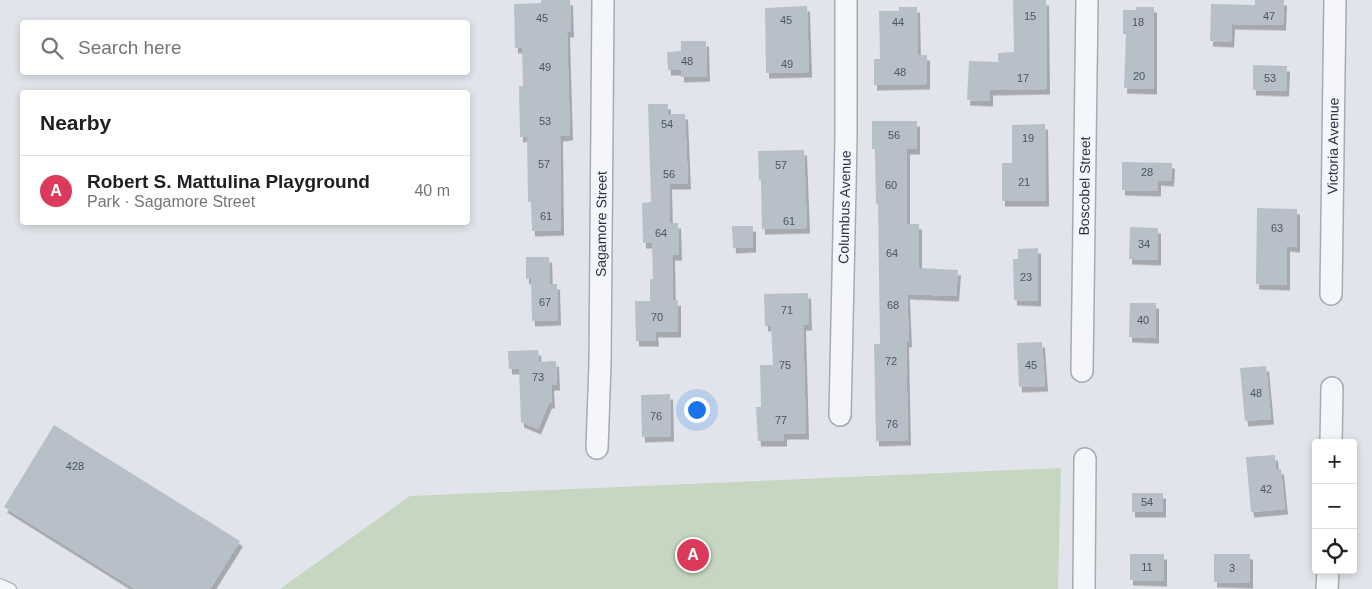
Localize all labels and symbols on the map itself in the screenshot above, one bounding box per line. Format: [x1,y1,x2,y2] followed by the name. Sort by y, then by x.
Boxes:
[1024,10,1036,22] house number: 15
[1263,10,1275,22] house number: 47
[536,12,548,24] house number: 45
[780,14,792,26] house number: 45
[892,16,904,28] house number: 44
[1132,16,1144,28] house number: 18
[681,55,693,67] house number: 48
[781,58,793,70] house number: 49
[539,61,551,73] house number: 49
[894,66,906,78] house number: 48
[1133,70,1145,82] house number: 20
[1017,72,1029,84] house number: 17
[1264,72,1276,84] house number: 53
[1324,97,1342,195] street label: Victoria Avenue
[539,115,551,127] house number: 53
[661,118,673,130] house number: 54
[888,129,900,141] house number: 56
[1022,132,1034,144] house number: 19
[1076,136,1093,236] street label: Boscobel Street
[835,150,854,264] street label: Columbus Avenue
[538,158,550,170] house number: 57
[775,159,787,171] house number: 57
[1141,166,1153,178] house number: 28
[663,168,675,180] house number: 56
[593,171,610,277] street label: Sagamore Street
[1018,176,1030,188] house number: 21
[885,179,897,191] house number: 60
[540,210,552,222] house number: 61
[783,215,795,227] house number: 61
[1271,222,1283,234] house number: 63
[655,227,667,239] house number: 64
[1138,238,1150,250] house number: 34
[886,247,898,259] house number: 64
[1020,271,1032,283] house number: 23
[539,296,551,308] house number: 67
[887,299,899,311] house number: 68
[781,304,793,316] house number: 71
[651,311,663,323] house number: 70
[1137,314,1149,326] house number: 40
[885,355,897,367] house number: 72
[779,359,791,371] house number: 75
[1025,359,1037,371] house number: 45
[532,371,544,383] house number: 73
[1250,387,1262,399] house number: 48
[684,397,710,423] your location
[650,410,662,422] house number: 76
[775,414,787,426] house number: 77
[886,418,898,430] house number: 76
[66,460,84,472] house number: 428
[1260,483,1272,495] house number: 42
[1141,496,1153,508] house number: 54
[677,536,709,574] pin: A
[1141,561,1153,573] house number: 11
[1229,562,1235,574] house number: 3

